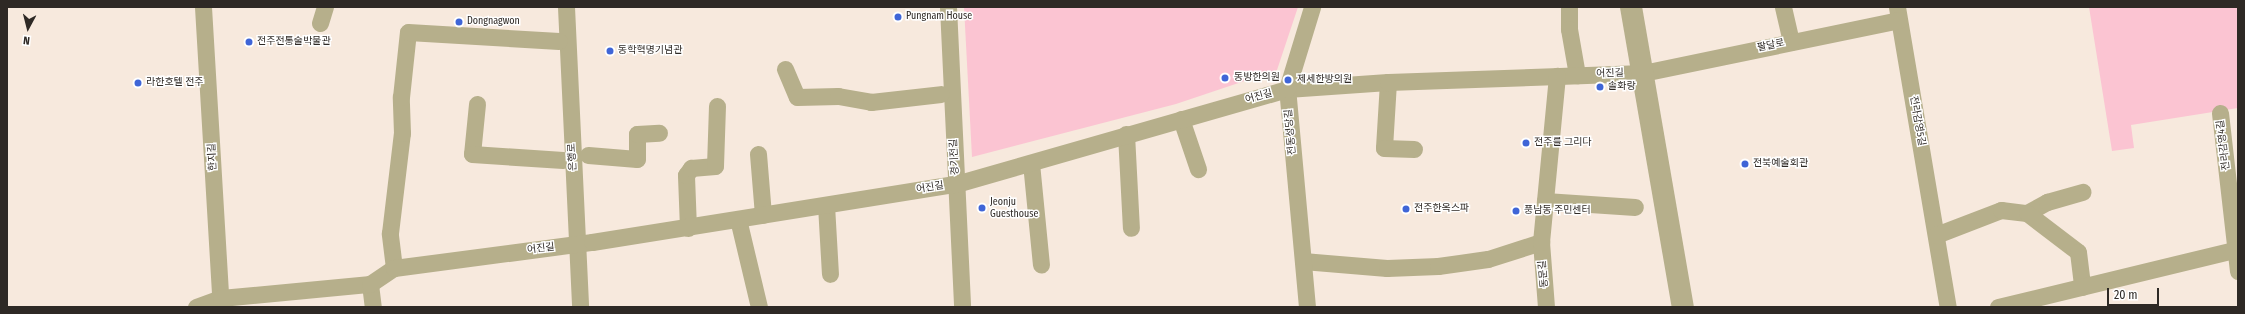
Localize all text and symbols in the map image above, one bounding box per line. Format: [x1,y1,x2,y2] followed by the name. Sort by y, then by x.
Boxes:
[8,8,48,48] north arrow
[906,11,972,23] place label: Pungnam House
[893,12,903,22] marker: Pungnam House
[467,16,520,28] place label: Dongnagwon
[454,17,464,27] marker: Dongnagwon
[22,34,31,47] text: N
[257,36,331,48] place label: 전주전통술박물관
[244,37,254,47] marker: 전주전통술박물관
[1756,37,1786,55] street label: 팔달로
[618,45,682,57] place label: 동학혁명기념관
[605,46,615,56] marker: 동학혁명기념관
[1596,68,1624,80] street label: 어진길
[1219,72,1231,84] marker: 동방한의원
[1234,72,1280,84] place label: 동방한의원
[1282,74,1294,86] marker: 제세한방의원
[1297,74,1352,86] place label: 제세한방의원
[146,77,204,89] place label: 라한호텔 전주
[133,78,143,88] marker: 라한호텔 전주
[1608,81,1636,93] place label: 솔화랑
[1595,82,1605,92] marker: 솔화랑
[1244,87,1274,107] street label: 어진길
[1907,95,1927,147] street label: 전라감영5길
[1283,109,1299,155] street label: 전동성당길
[2215,119,2233,171] street label: 전라감영4길
[1534,137,1592,149] place label: 전주를 그리다
[948,138,962,176] street label: 경기전길
[1521,138,1531,148] marker: 전주를 그리다
[206,143,220,171] street label: 한지길
[566,143,580,171] street label: 은행로
[1753,158,1808,170] place label: 전북예술회관
[1740,159,1750,169] marker: 전북예술회관
[915,180,945,196] street label: 어진길
[990,196,1038,220] place label: Jeonju Guesthouse
[977,203,987,213] marker: Jeonju Guesthouse
[1414,203,1469,215] place label: 전주한옥스파
[1401,204,1411,214] marker: 전주한옥스파
[1524,205,1591,217] place label: 풍남동 주민센터
[1511,206,1521,216] marker: 풍남동 주민센터
[527,241,555,257] street label: 어진길
[1537,260,1551,288] street label: 동문길
[2109,280,2161,306] scale bar
[2114,288,2138,302] text: 20 m

